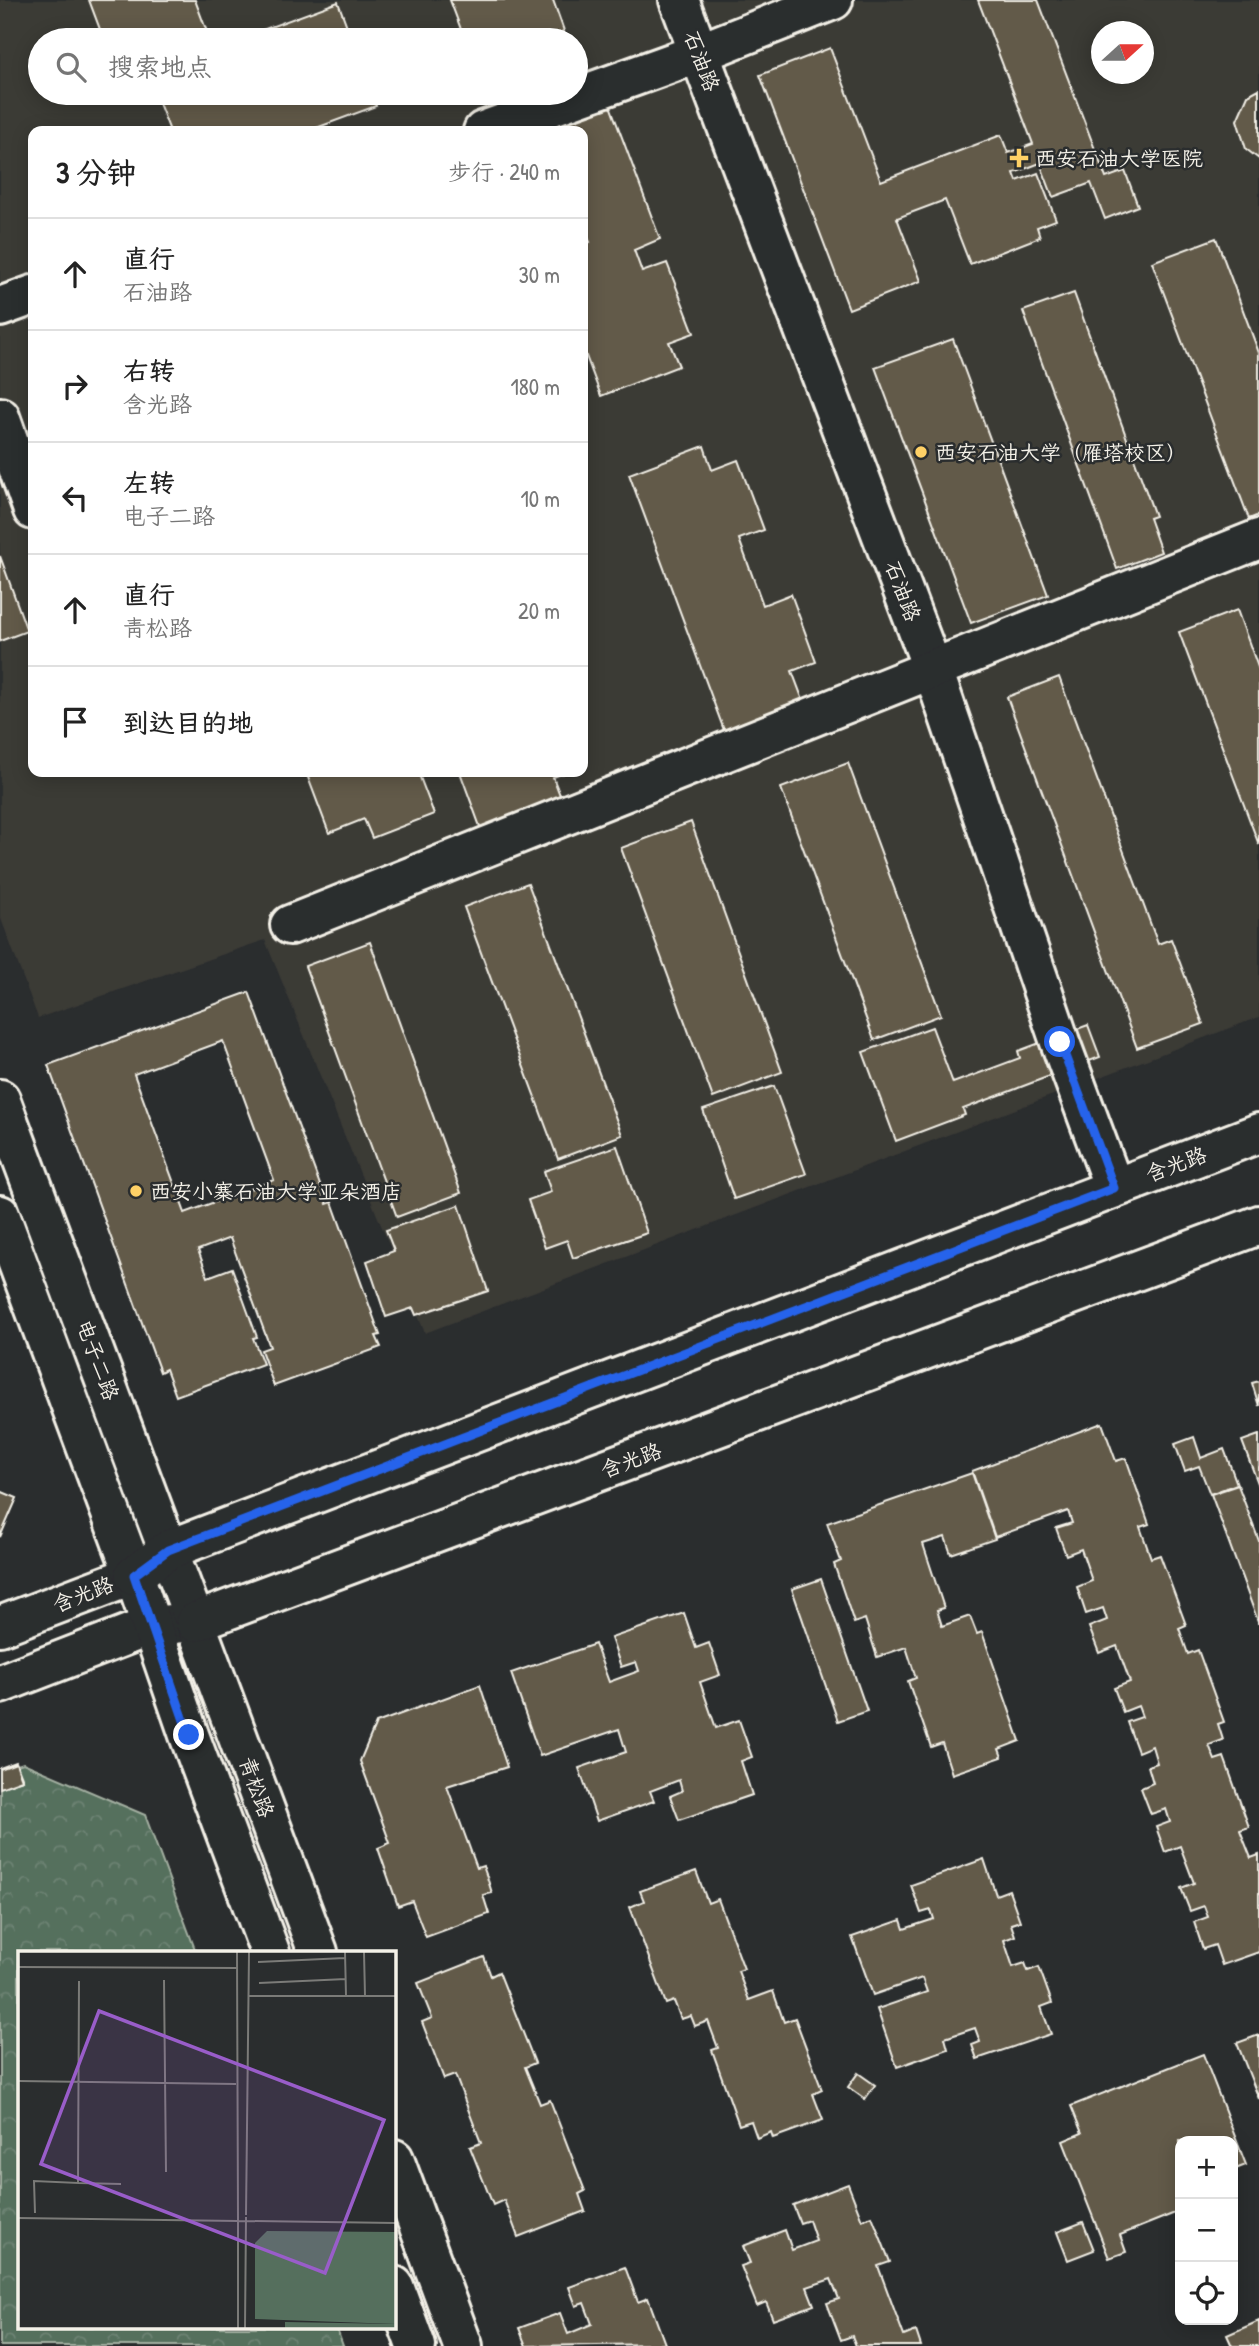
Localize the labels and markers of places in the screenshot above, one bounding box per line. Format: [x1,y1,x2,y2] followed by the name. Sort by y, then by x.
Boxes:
[1035,144,1203,173] place label: 西安石油大学医院
[1009,148,1029,168] marker: 西安石油大学医院
[935,438,1187,467] place label: 西安石油大学（雁塔校区）
[913,444,929,460] marker: 西安石油大学（雁塔校区）
[150,1177,402,1206] place label: 西安小寨石油大学亚朵酒店
[128,1183,144,1199] marker: 西安小寨石油大学亚朵酒店

